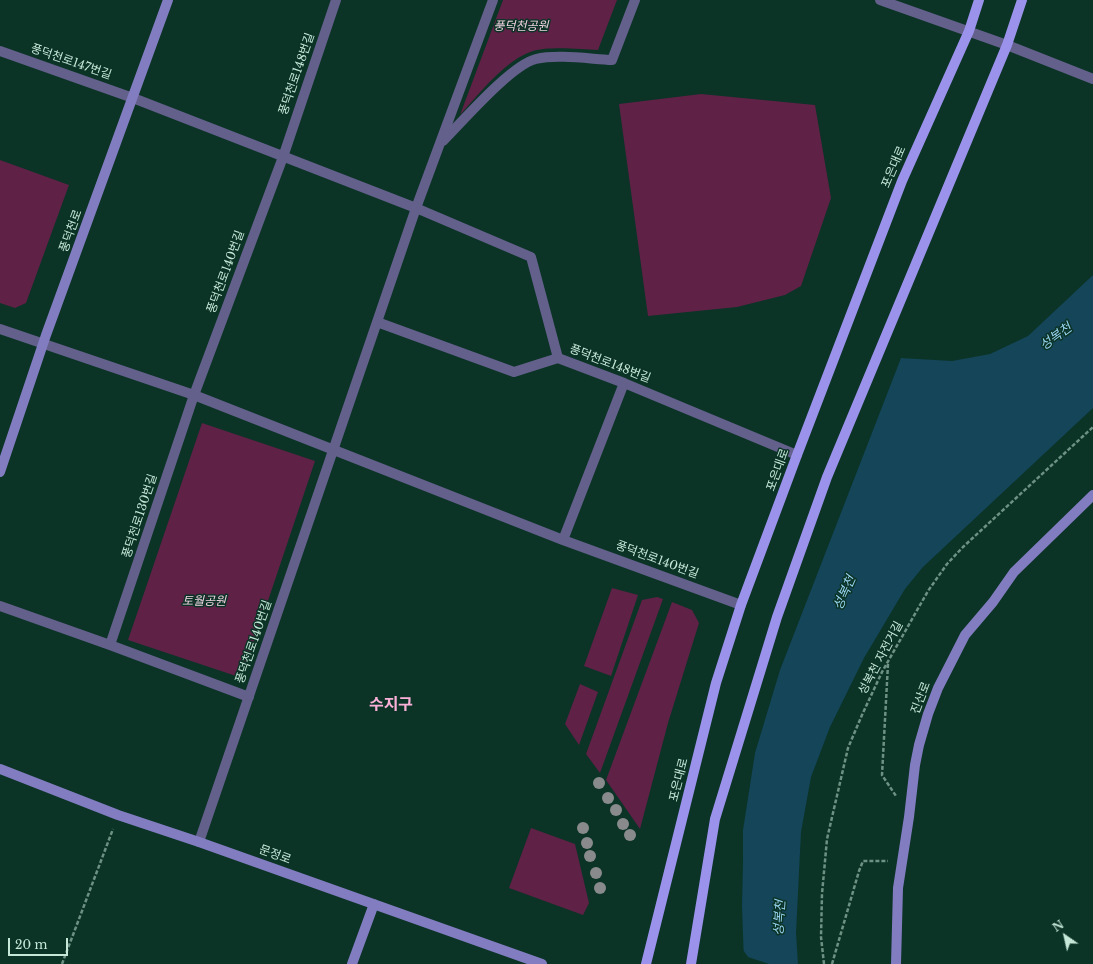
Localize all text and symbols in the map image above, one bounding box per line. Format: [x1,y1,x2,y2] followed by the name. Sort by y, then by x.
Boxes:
[493,20,549,34] park label: 풍덕천공원
[276,31,318,117] street label: 풍덕천로148번길
[29,41,113,83] street label: 풍덕천로147번길
[879,144,909,190] street label: 포은대로
[57,208,85,254] street label: 풍덕천로
[204,229,248,315] street label: 풍덕천로140번길
[1037,320,1075,354] water label: 성복천
[567,342,653,386] street label: 풍덕천로148번길
[764,447,792,493] street label: 포은대로
[120,472,160,560] street label: 풍덕천로130번길
[614,538,700,582] street label: 풍덕천로140번길
[831,573,859,613] water label: 성복천
[182,595,226,609] park label: 토월공원
[233,598,275,686] street label: 풍덕천로140번길
[856,619,906,697] street label: 성복천 자전거길
[908,680,934,716] street label: 진산로
[369,695,413,715] district label: 수지구
[667,757,691,803] street label: 포은대로
[257,843,293,867] street label: 문정로
[771,900,789,936] water label: 성복천
[1045,916,1085,956] north arrow
[1050,917,1066,935] text: N
[10,930,70,956] scale bar
[15,937,47,952] text: 20 m

